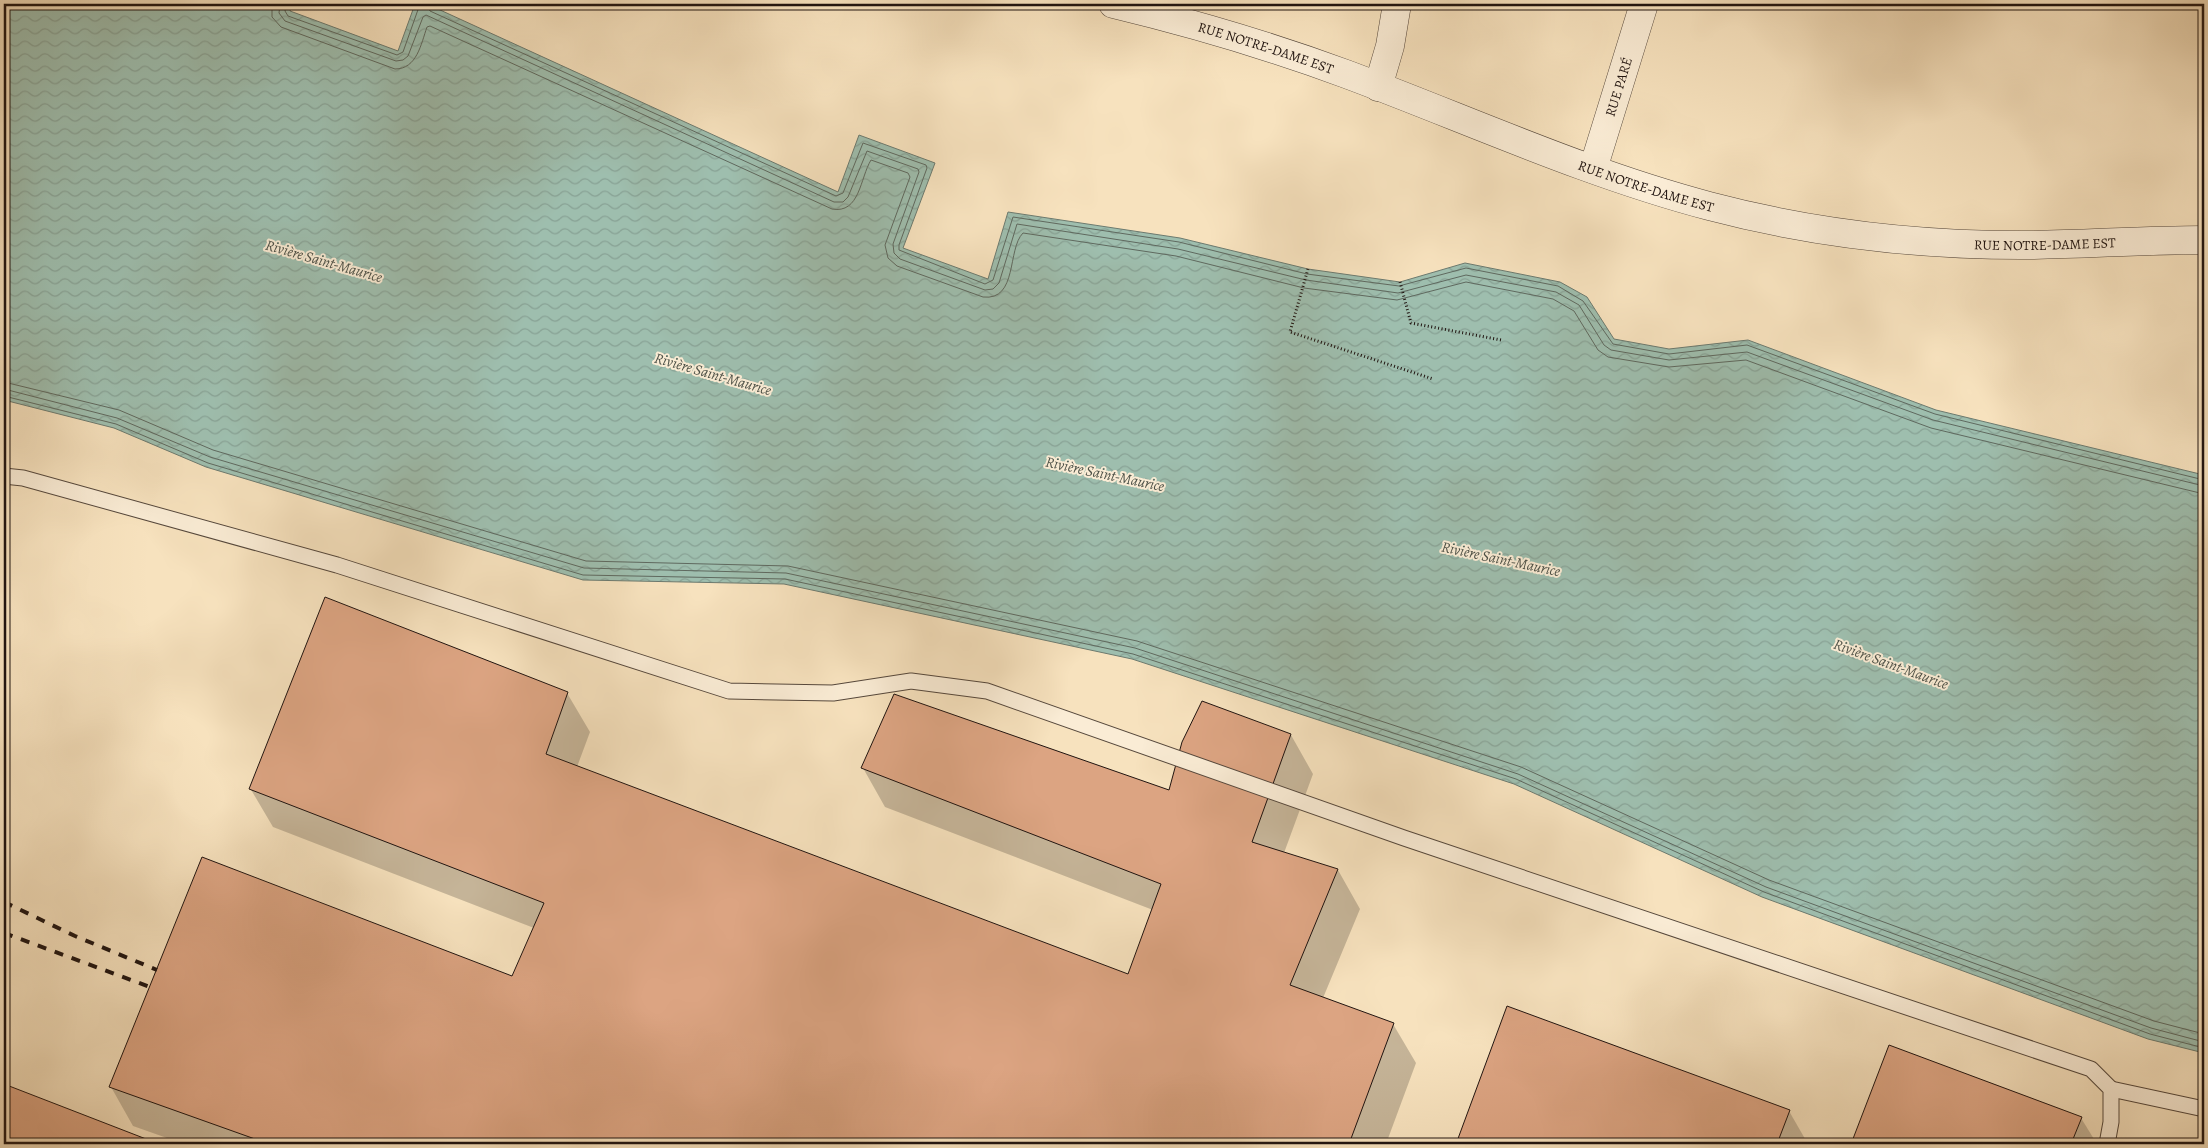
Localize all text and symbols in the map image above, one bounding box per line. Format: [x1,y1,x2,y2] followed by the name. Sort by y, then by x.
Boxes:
[1196,18,1337,79] street label: RUE NOTRE-DAME EST
[1601,55,1637,119] street label: RUE PARÉ
[1575,156,1716,217] street label: RUE NOTRE-DAME EST
[1974,233,2116,255] street label: RUE NOTRE-DAME EST
[263,235,385,287] water label: Rivière Saint-Maurice
[652,348,774,400] water label: Rivière Saint-Maurice
[1044,452,1167,496] water label: Rivière Saint-Maurice
[1440,537,1563,581] water label: Rivière Saint-Maurice
[1831,634,1952,694] water label: Rivière Saint-Maurice

